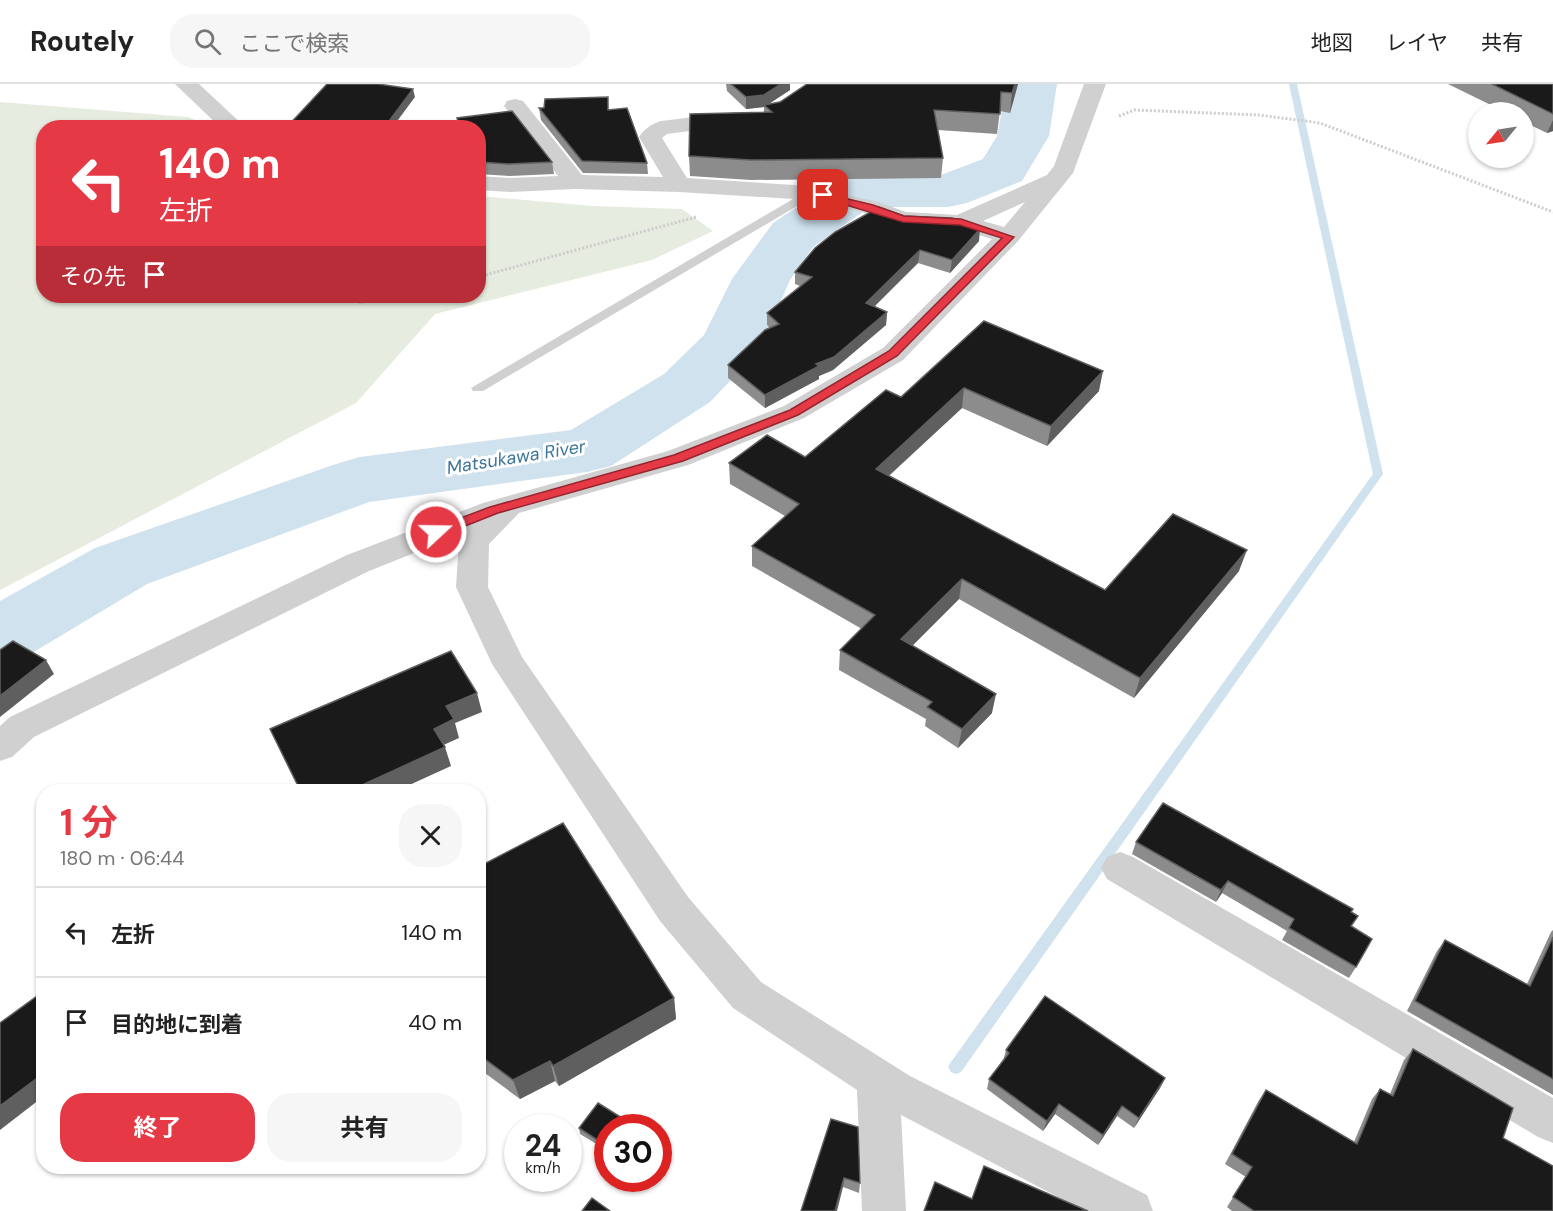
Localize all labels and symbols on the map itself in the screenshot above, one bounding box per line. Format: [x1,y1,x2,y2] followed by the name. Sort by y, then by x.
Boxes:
[1468,102,1534,168] north arrow
[797,169,848,220] pin
[445,434,588,480] water label: Matsukawa River
[404,500,468,564] position arrow
[594,1114,672,1192] speed limit sign: 30

